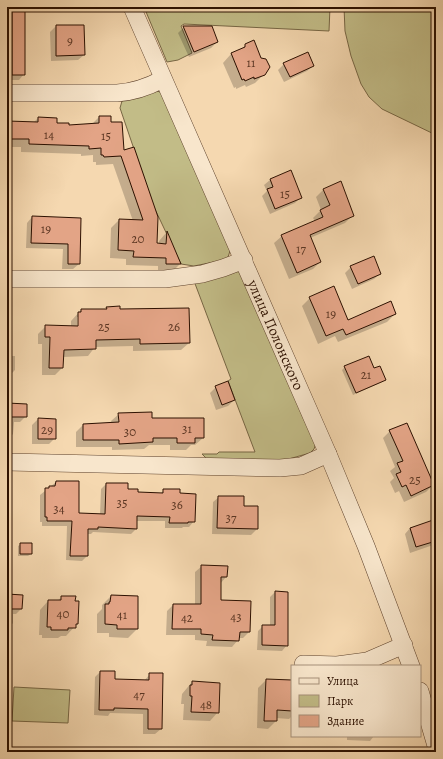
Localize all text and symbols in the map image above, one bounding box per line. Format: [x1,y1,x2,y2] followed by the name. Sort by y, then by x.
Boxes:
[67,32,73,49] house number: 9
[247,54,256,71] house number: 11
[44,126,54,143] house number: 14
[101,127,111,144] house number: 15
[280,185,290,202] house number: 15
[41,220,51,237] house number: 19
[131,230,145,247] house number: 20
[296,240,306,257] house number: 17
[242,276,309,393] street label: улица Полонского
[326,305,336,322] house number: 19
[98,318,110,335] house number: 25
[168,318,180,335] house number: 26
[361,366,372,383] house number: 21
[182,420,192,437] house number: 31
[41,421,53,438] house number: 29
[124,423,136,440] house number: 30
[409,471,421,488] house number: 25
[117,494,128,511] house number: 35
[171,496,183,513] house number: 36
[53,500,65,517] house number: 34
[226,509,237,526] house number: 37
[57,605,69,622] house number: 40
[117,606,128,623] house number: 41
[230,608,242,625] house number: 43
[181,609,193,626] house number: 42
[291,665,421,737] legend
[327,673,359,689] text: Улица
[133,686,145,703] house number: 47
[327,693,353,709] text: Парк
[200,696,212,713] house number: 48
[327,713,364,729] text: Здание

